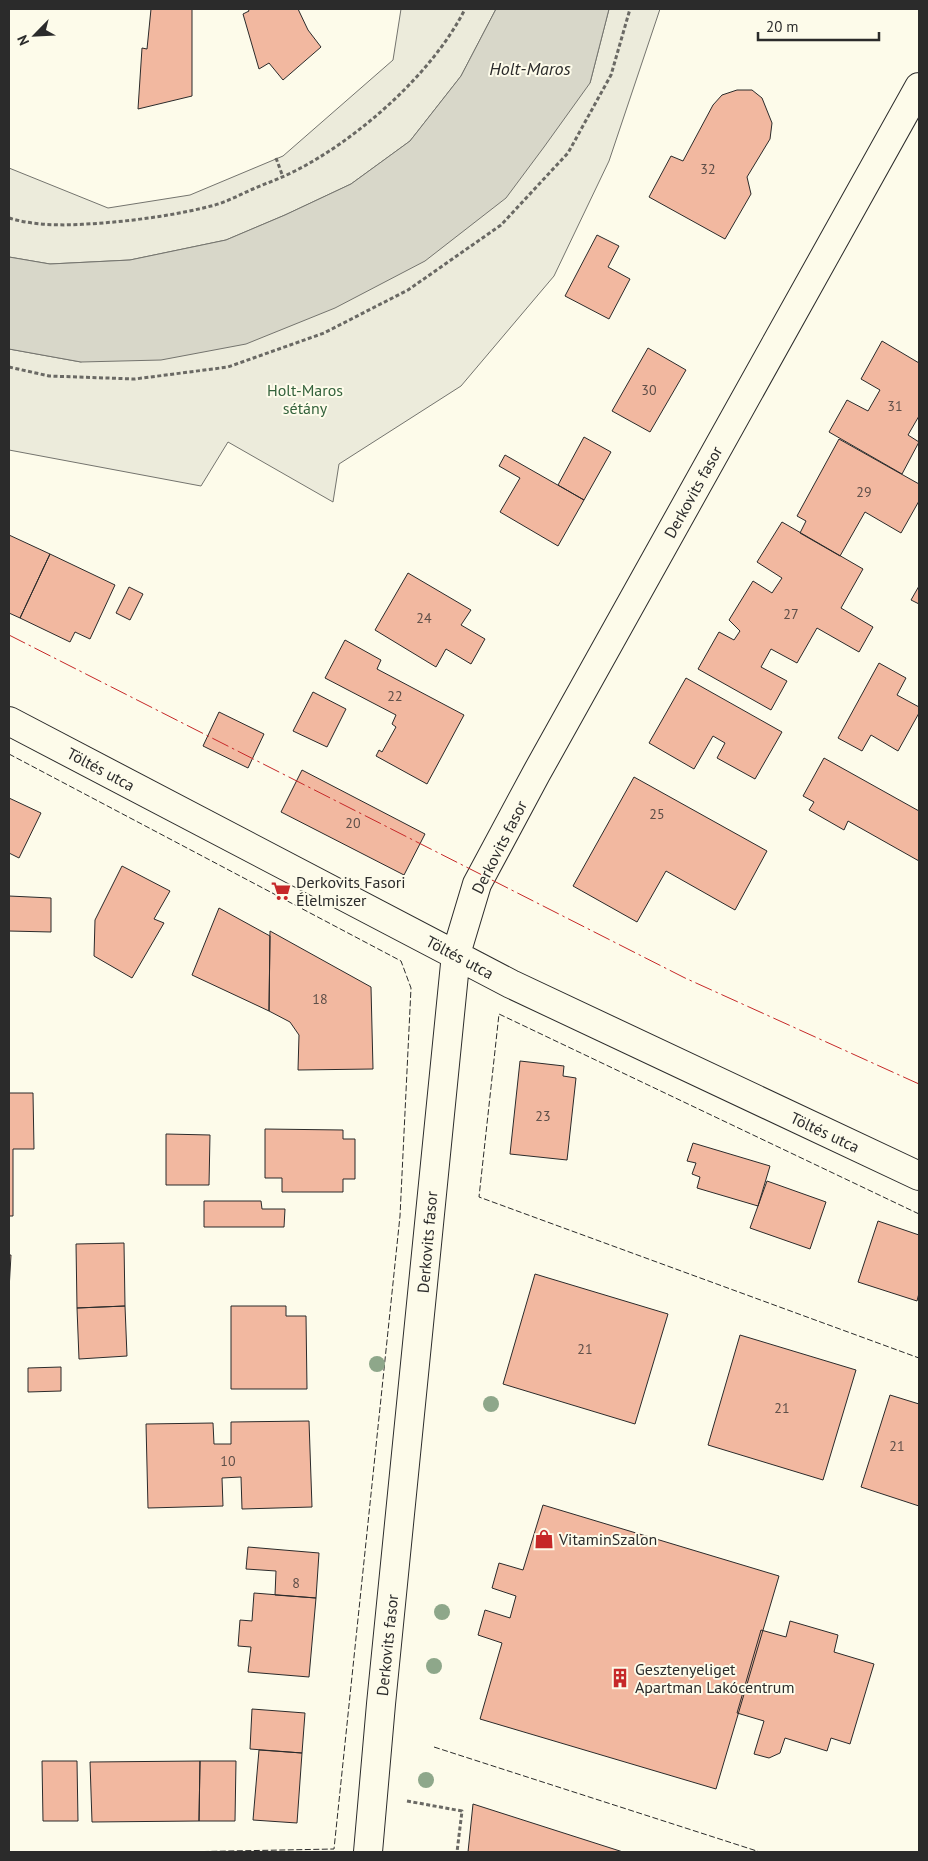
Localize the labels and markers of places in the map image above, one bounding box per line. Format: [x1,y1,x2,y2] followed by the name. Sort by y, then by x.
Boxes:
[296,872,406,910] place label: Derkovits Fasori Élelmiszer
[270,880,292,902] supermarket icon: Derkovits Fasori Élelmiszer
[533,1528,555,1550] shop icon: VitaminSzalon
[558,1529,657,1549] place label: VitaminSzalon
[635,1659,794,1697] place label: Gesztenyeliget Apartman Lakócentrum
[609,1667,631,1689] building icon: Gesztenyeliget Apartman Lakócentrum

